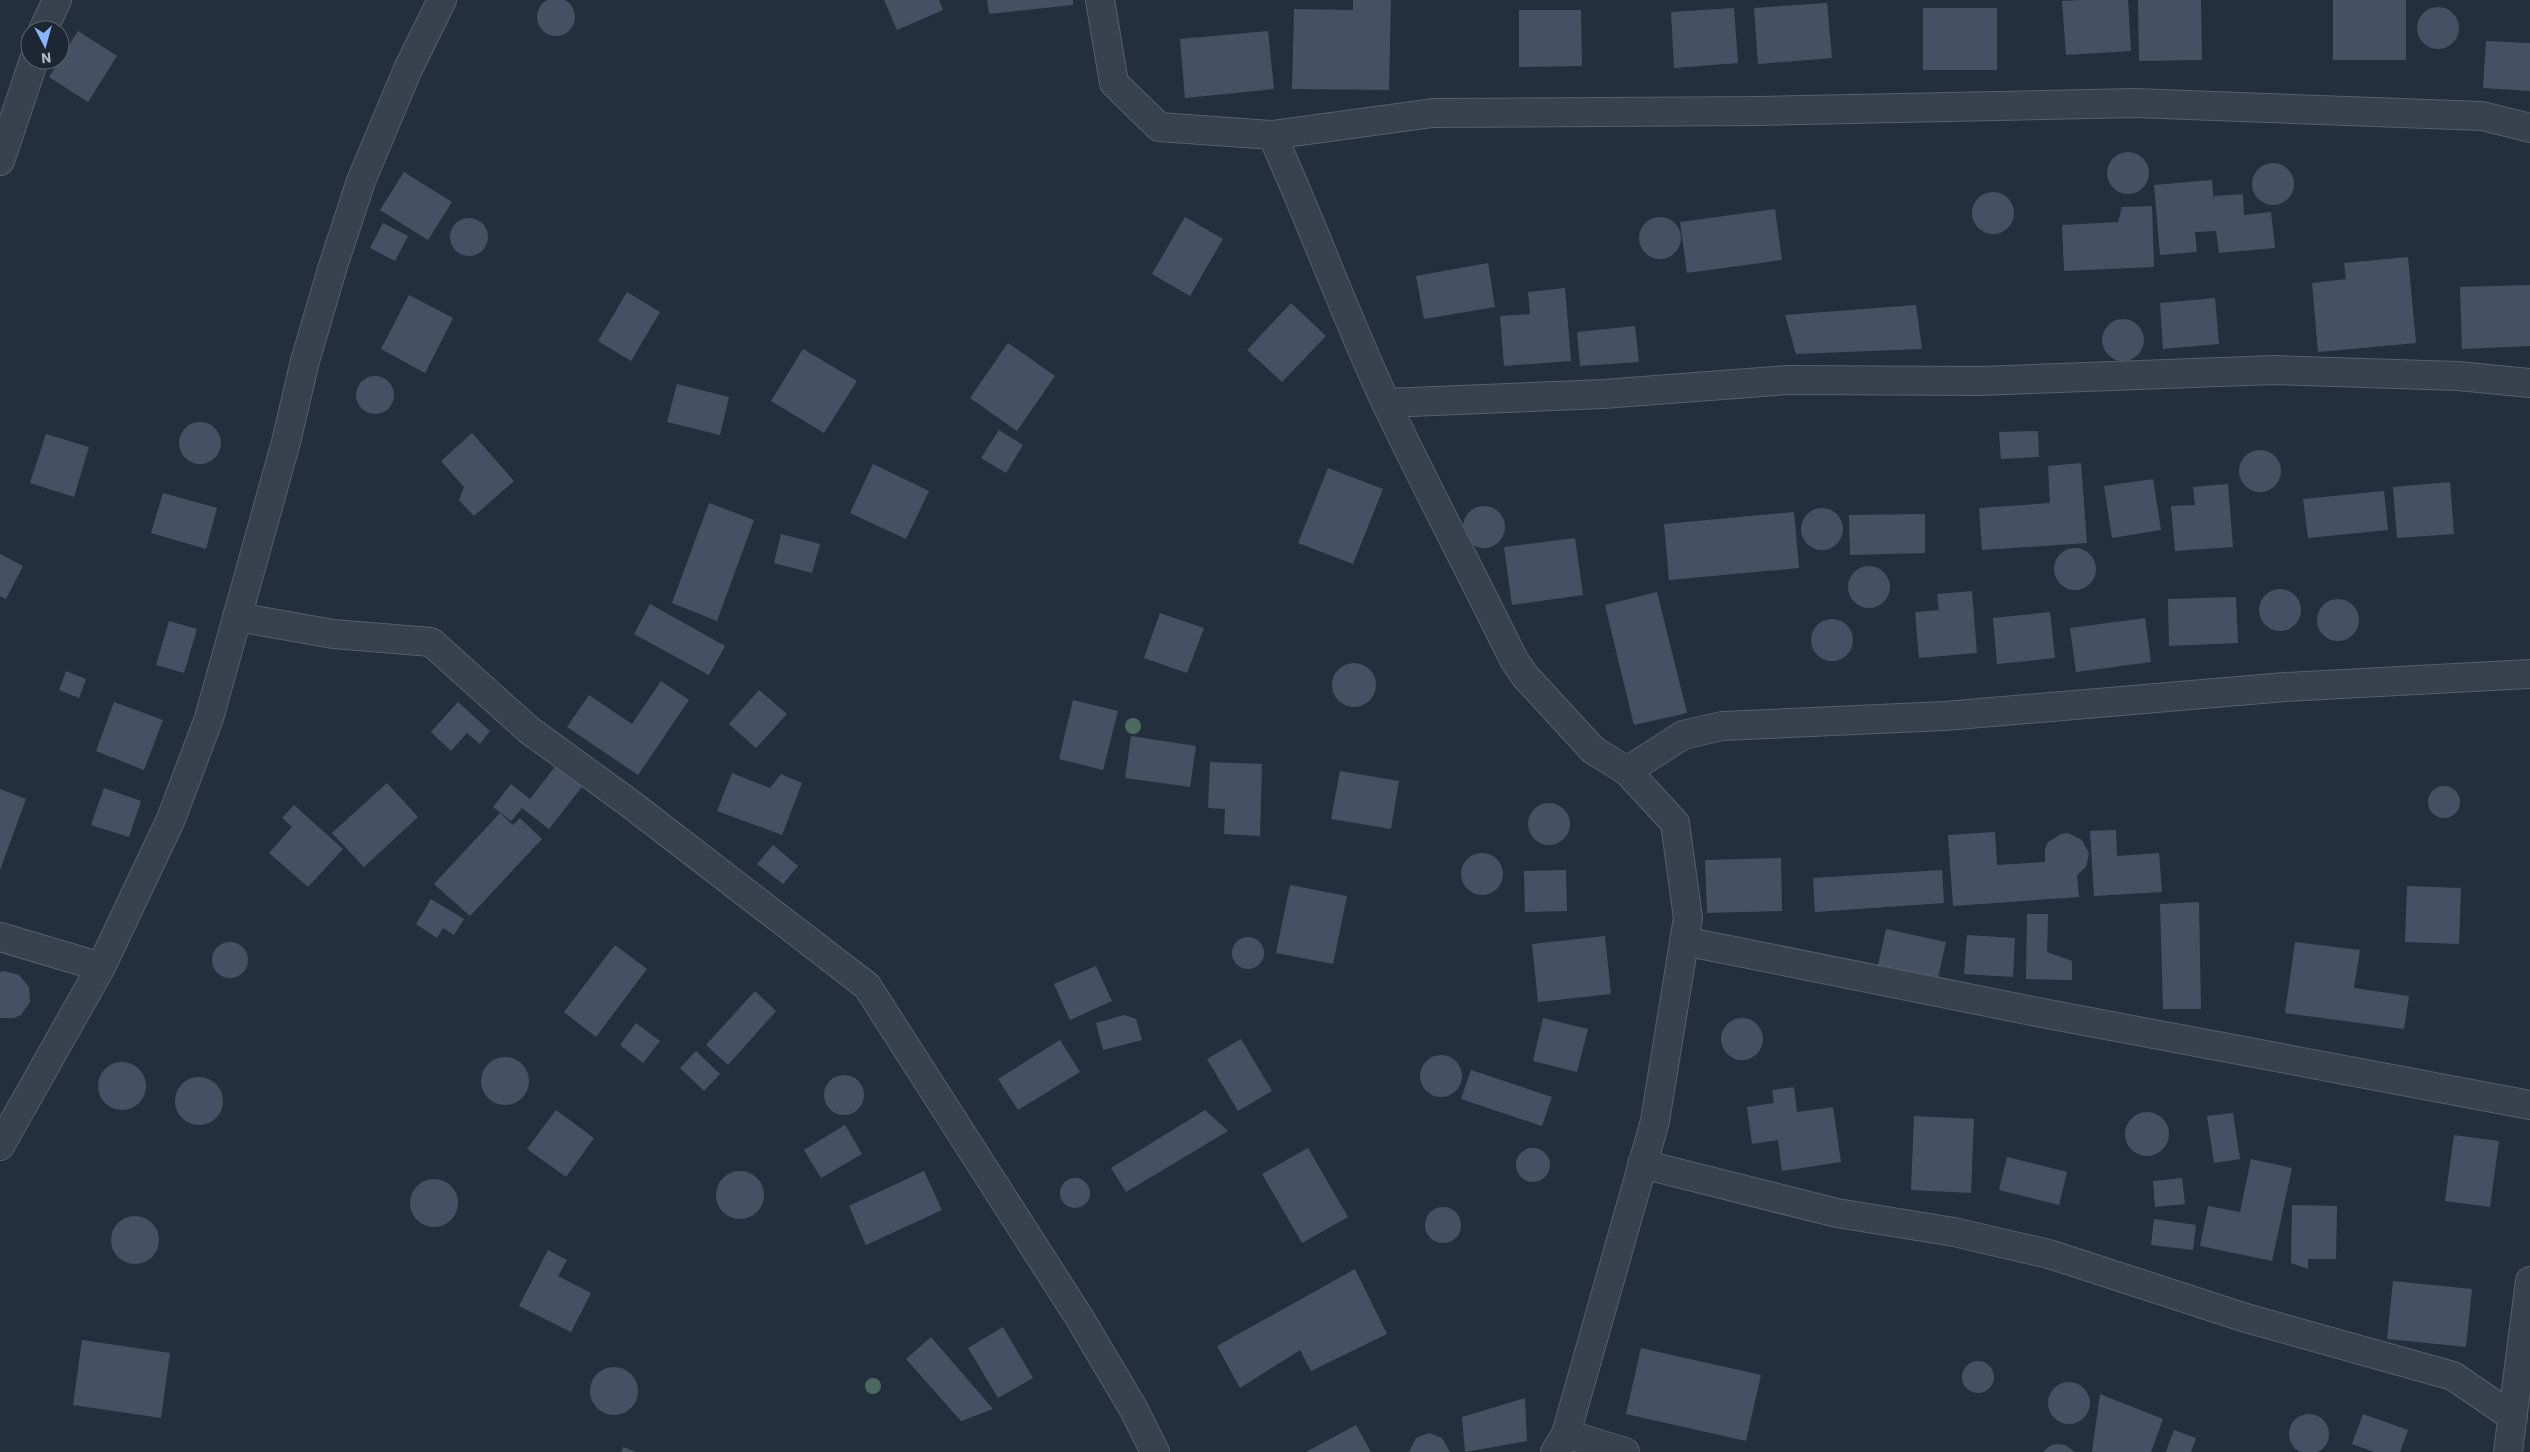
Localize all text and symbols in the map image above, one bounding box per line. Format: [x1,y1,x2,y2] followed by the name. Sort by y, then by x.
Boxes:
[20,20,70,70] north arrow
[40,48,52,67] text: N

